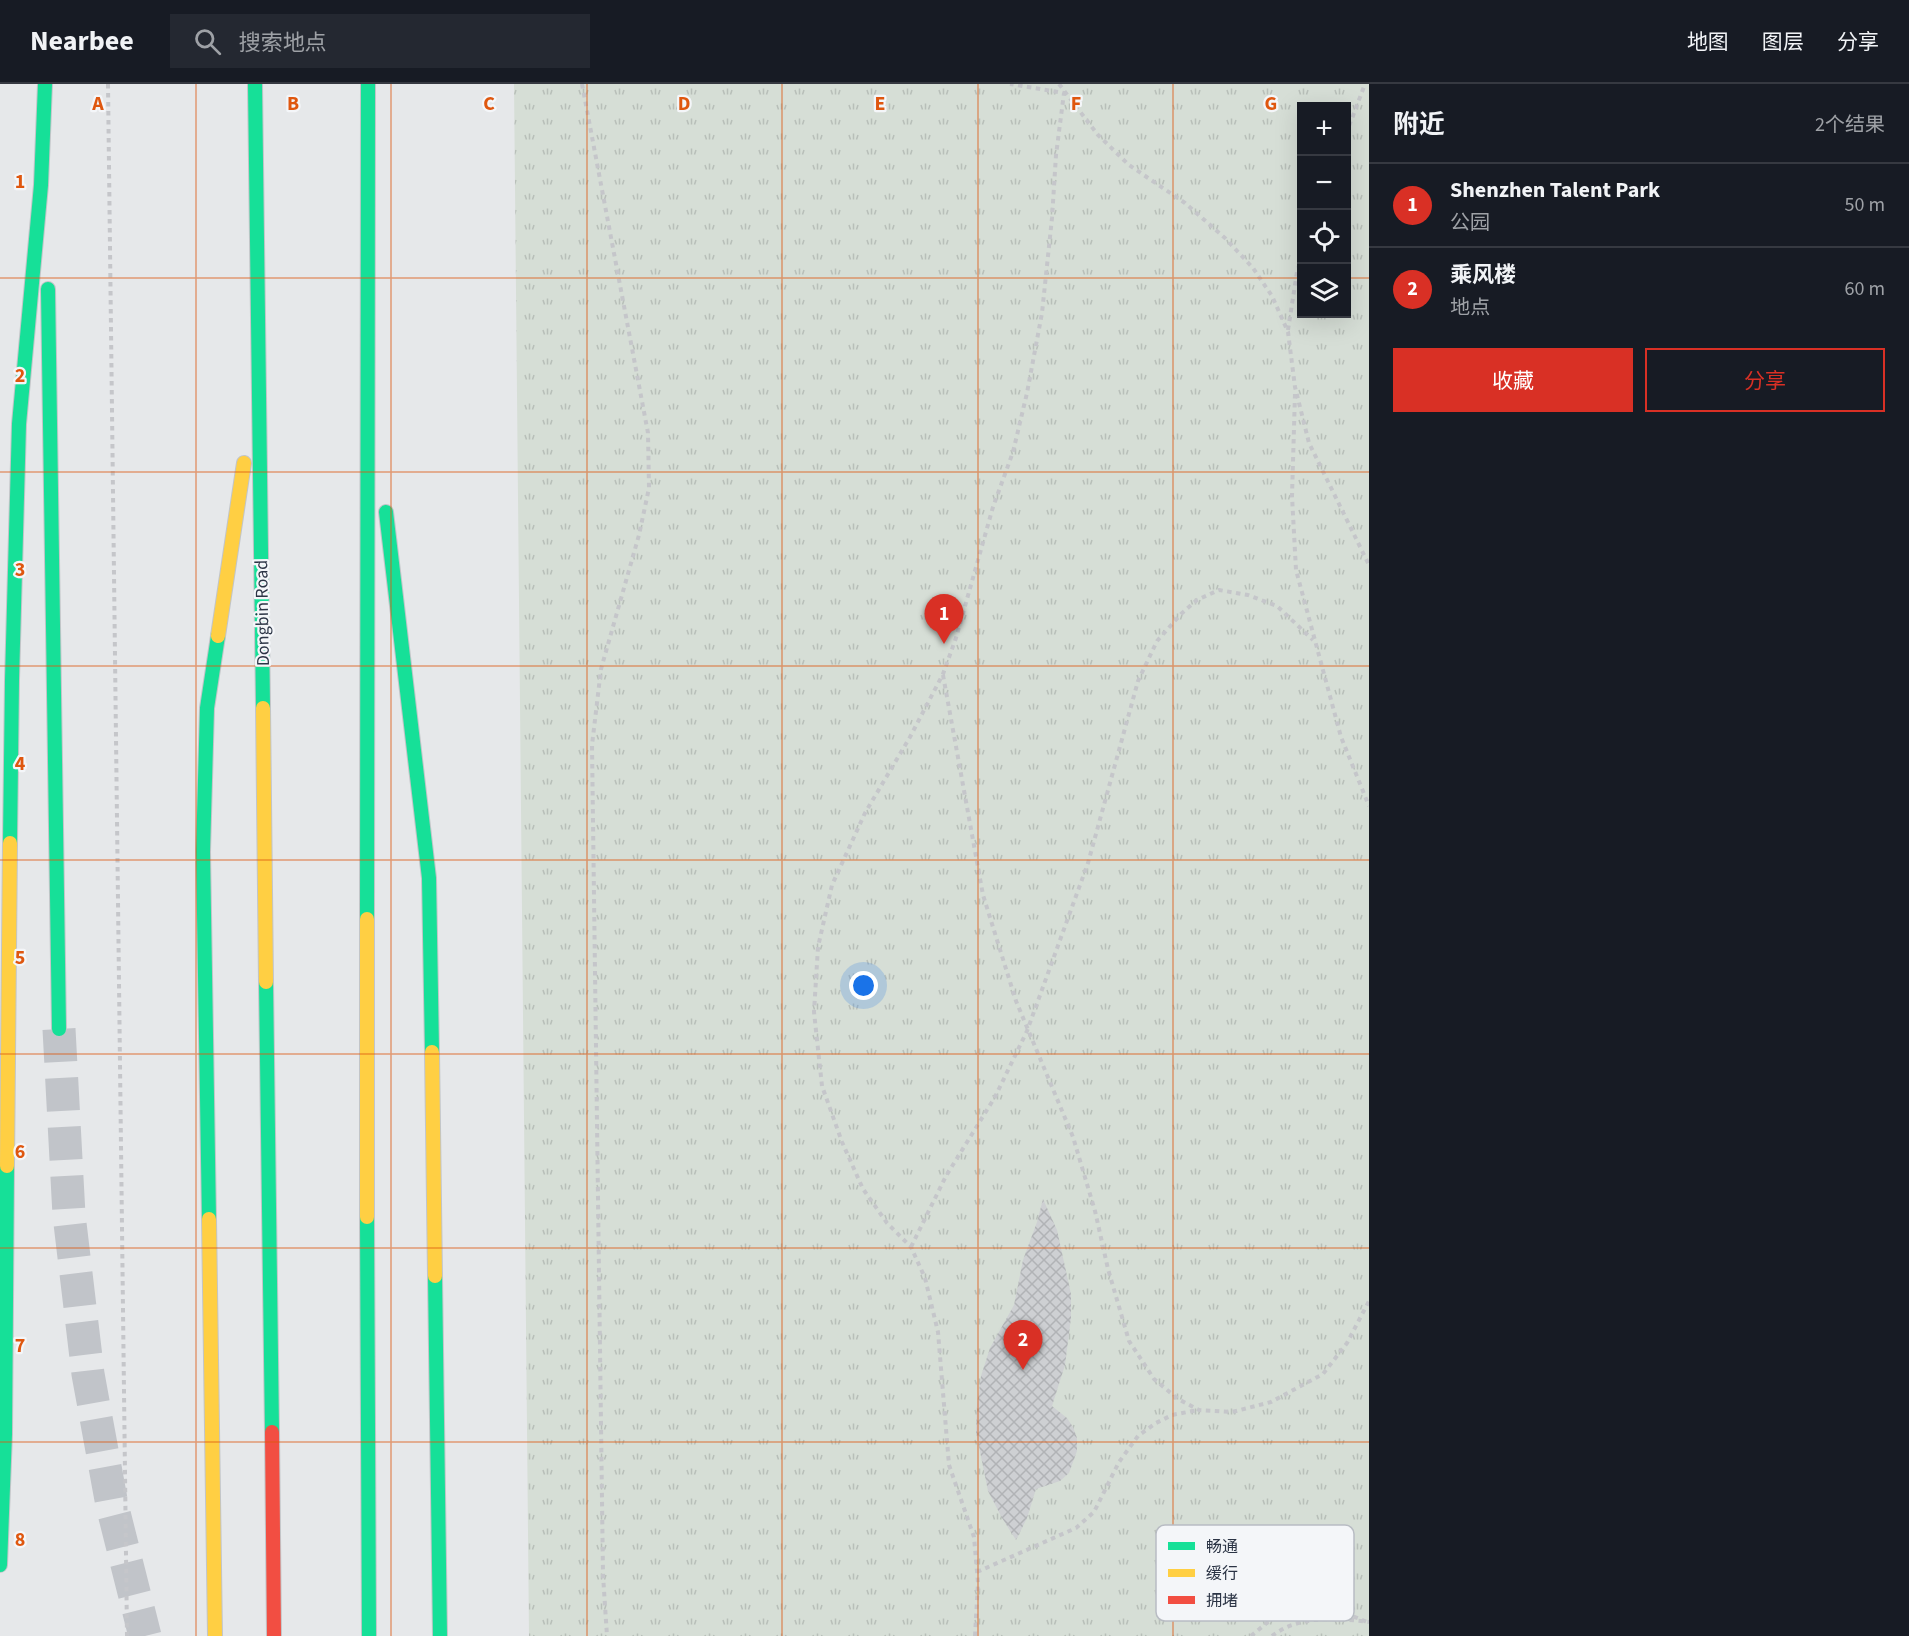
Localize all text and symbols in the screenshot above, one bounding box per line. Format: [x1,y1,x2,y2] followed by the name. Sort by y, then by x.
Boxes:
[170,14,590,68] search box
[30,21,134,61] text: Nearbee
[191,25,224,58] icon: search
[239,27,327,59] text: 搜索地点
[1687,27,1729,57] text: 地图
[1762,27,1804,57] text: 图层
[1837,27,1879,57] text: 分享
[91,90,104,118] text: A
[287,90,299,118] text: B
[483,90,495,118] text: C
[678,90,690,118] text: D
[875,90,885,118] text: E
[1071,90,1081,118] text: F
[1265,90,1277,118] text: G
[1297,102,1351,318] map controls
[1297,102,1351,156] button: +
[1393,106,1445,143] text: 附近
[1815,111,1885,139] text: 2个结果
[1297,156,1351,210] button: −
[15,168,25,196] text: 1
[1450,174,1660,206] text: Shenzhen Talent Park
[1407,191,1418,219] text: 1
[1845,191,1885,219] text: 50 m
[1450,209,1490,237] text: 公园
[1297,210,1351,264] button: locate
[1450,259,1516,291] text: 乘风楼
[1297,264,1351,318] button: layers
[1407,275,1418,303] text: 2
[1845,275,1885,303] text: 60 m
[1450,294,1490,322] text: 地点
[1393,348,1633,412] button: 收藏
[1645,348,1885,412] button: 分享
[15,362,25,390] text: 2
[15,556,25,584] text: 3
[249,560,276,666] street label: Dongbin Road
[924,594,964,644] pin: 1
[15,750,26,778] text: 4
[15,944,25,972] text: 5
[849,971,878,1000] your location
[15,1138,25,1166] text: 6
[1004,1320,1042,1370] pin: 2
[15,1332,25,1360] text: 7
[1156,1525,1354,1621] legend
[15,1526,25,1554] text: 8
[1206,1536,1238,1558] text: 畅通
[1206,1563,1238,1585] text: 缓行
[1206,1590,1238,1612] text: 拥堵

